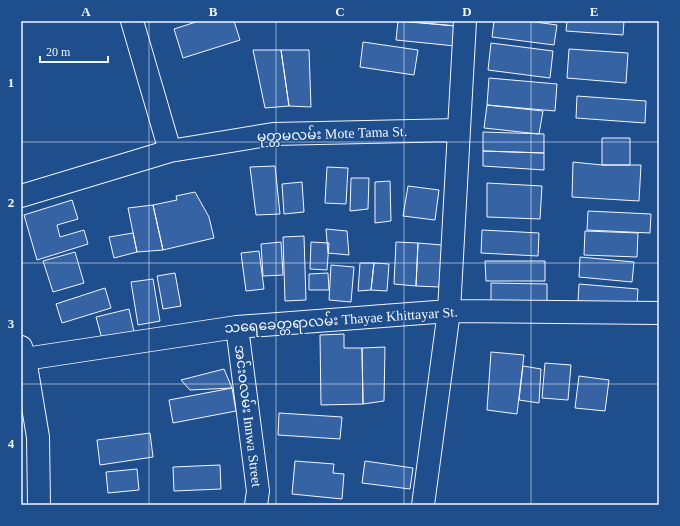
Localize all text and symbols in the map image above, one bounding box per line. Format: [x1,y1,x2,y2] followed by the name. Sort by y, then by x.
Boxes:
[81,4,91,19] text: A
[209,4,218,19] text: B
[335,4,345,19] text: C
[462,4,472,19] text: D
[590,4,598,19] text: E
[40,38,108,64] scale bar
[46,45,71,59] text: 20 m
[8,75,14,90] text: 1
[256,121,408,148] street label: မုတ္တမလမ်း Mote Tama St.
[8,195,14,210] text: 2
[224,301,458,340] street label: သရေခေတ္တရာလမ်း Thayae Khittayar St.
[8,316,15,331] text: 3
[232,344,267,488] street label: အင်းဝလမ်း Innwa Street
[8,436,15,451] text: 4

